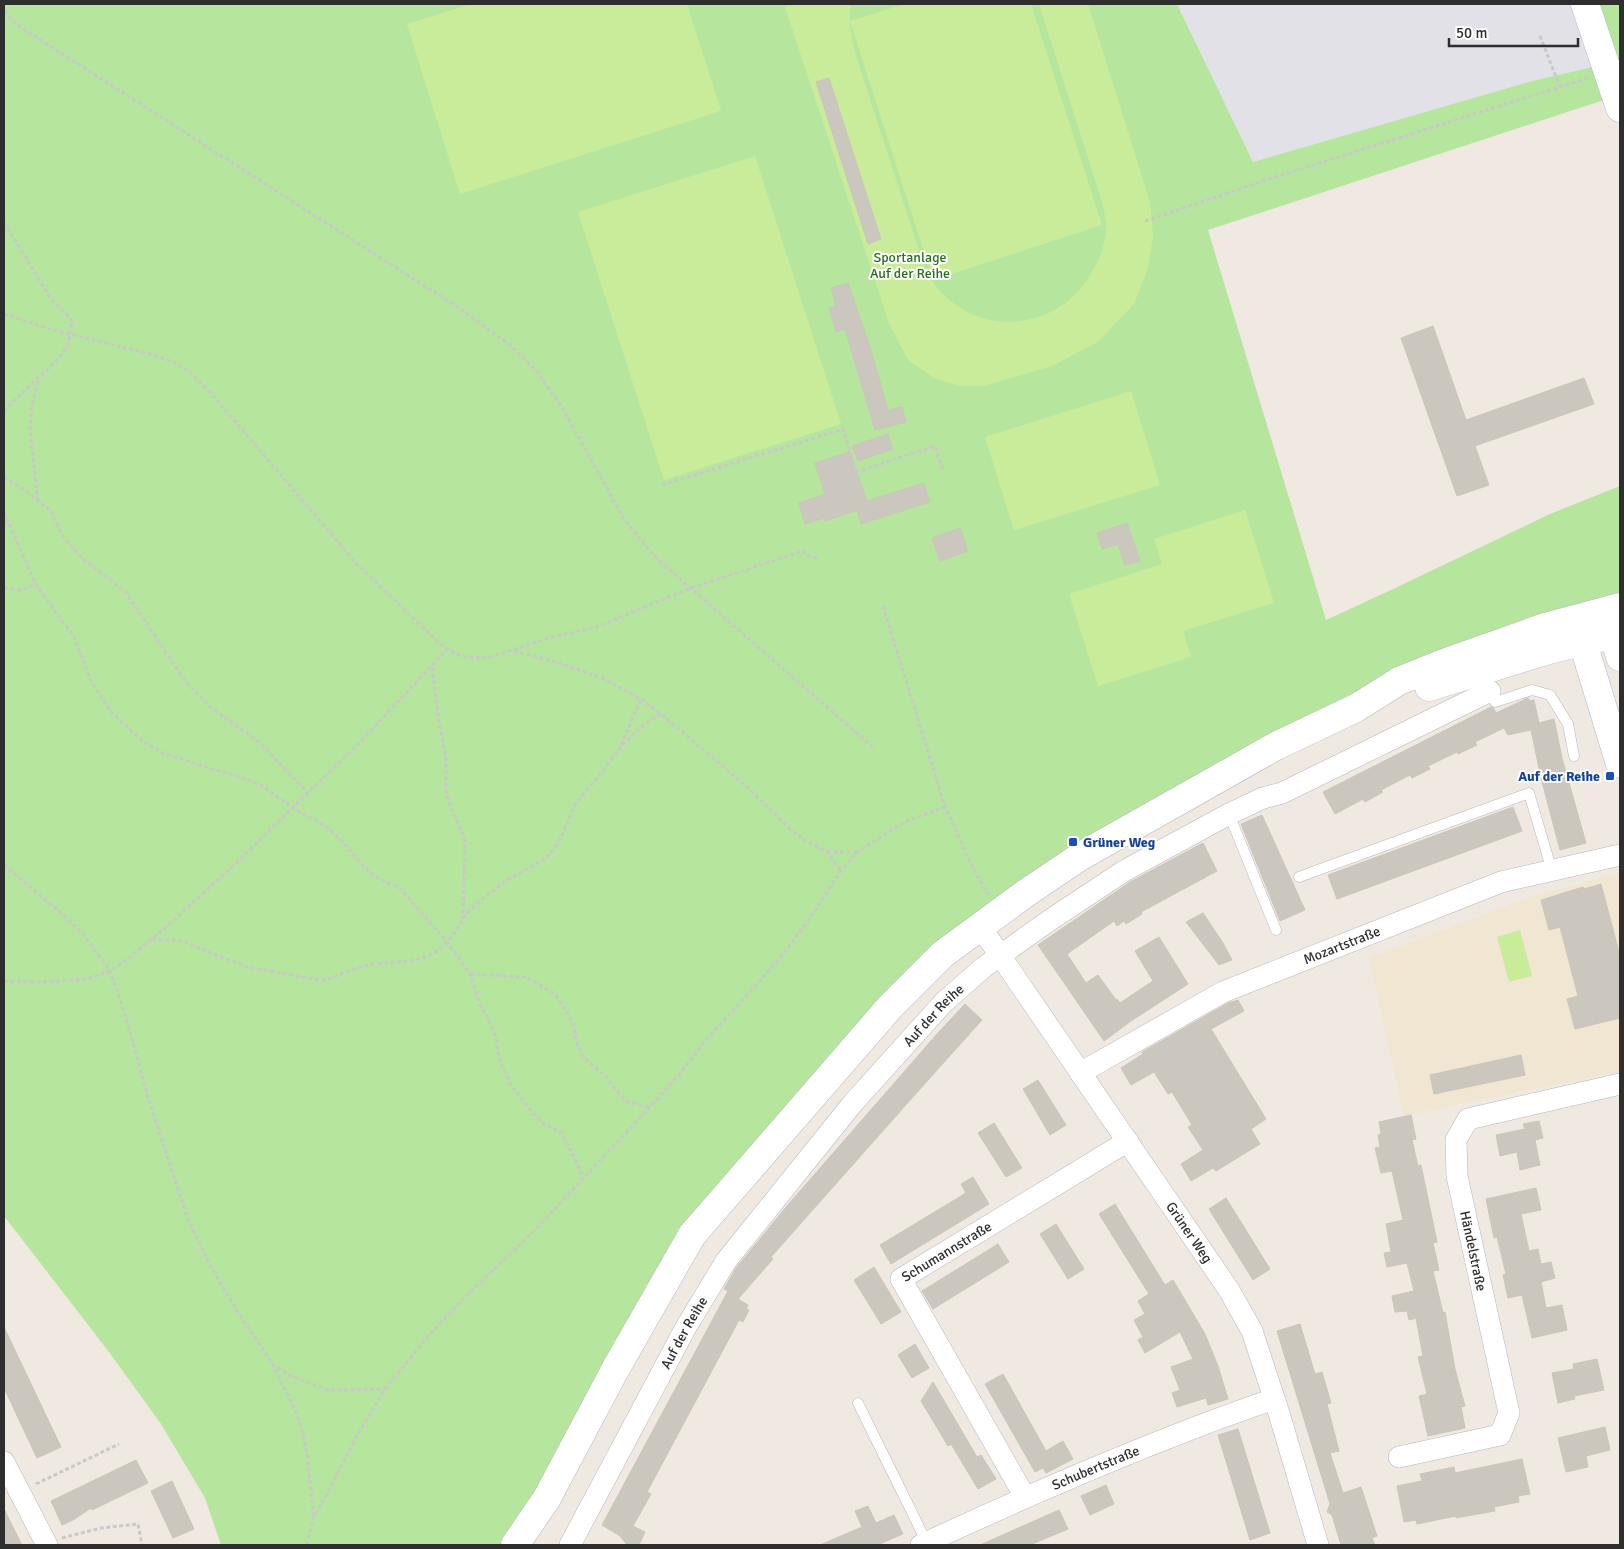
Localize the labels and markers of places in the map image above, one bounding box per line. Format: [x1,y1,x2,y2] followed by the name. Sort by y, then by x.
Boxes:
[1518,768,1600,785] place label: Auf der Reihe
[1604,770,1616,782] marker: Auf der Reihe
[1083,834,1156,851] place label: Grüner Weg
[1067,836,1079,848] marker: Grüner Weg

